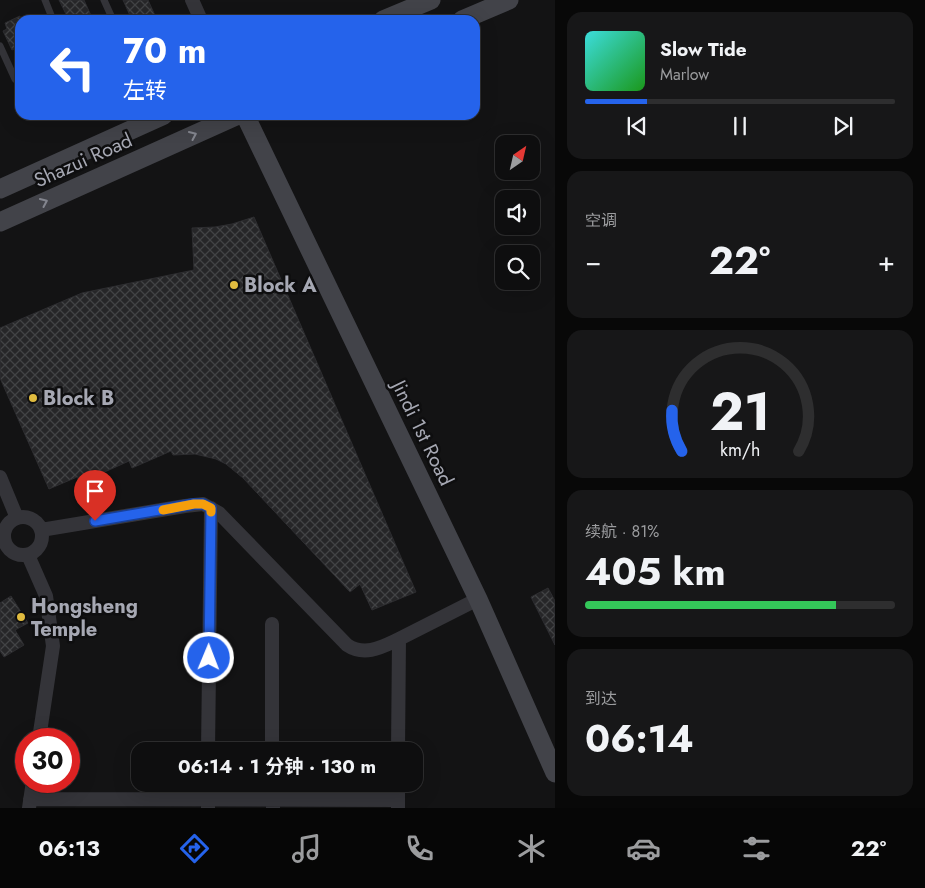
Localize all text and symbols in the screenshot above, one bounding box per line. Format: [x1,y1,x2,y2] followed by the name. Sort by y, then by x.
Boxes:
[123,26,206,76] text: 70 m
[40,35,105,100] icon: left
[660,36,747,63] text: Slow Tide
[660,63,709,86] text: Marlow
[123,74,167,106] text: 左转
[623,112,651,140] icon: previous
[726,112,754,140] icon: pause
[829,112,857,140] icon: next
[29,126,137,195] street label: Shazui Road
[188,131,197,142] one-way arrow
[495,135,540,180] north arrow
[495,135,540,290] map controls
[495,190,540,235] button: sound
[39,198,48,208] one-way arrow
[585,209,617,232] text: 空调
[709,233,770,288] text: 22°
[585,241,602,282] text: −
[878,241,895,282] text: +
[495,245,540,290] button: search
[244,271,317,300] place label: Block A
[228,279,240,291] marker: Block A
[383,373,461,491] street label: Jindi 1st Road
[710,374,770,450] text: 21
[43,384,114,413] place label: Block B
[27,392,39,404] marker: Block B
[720,437,760,463] text: km/h
[74,470,116,521] pin
[81,477,109,505] icon: arrive
[585,520,659,543] text: 续航 · 81%
[585,544,726,599] text: 405 km
[31,592,138,644] place label: Hongsheng Temple
[15,611,27,623] marker: Hongsheng Temple
[182,631,234,683] position arrow
[585,687,617,710] text: 到达
[585,711,694,766] text: 06:14
[15,728,80,793] speed limit sign: 30
[178,753,376,780] text: 06:14 · 1 分钟 · 130 m
[177,831,212,866] icon: directions
[289,831,324,866] icon: music
[402,831,437,866] icon: phone
[514,831,549,866] icon: climate
[626,831,661,866] icon: car
[739,831,774,866] icon: filters
[39,832,100,864] text: 06:13
[851,832,886,864] text: 22°

